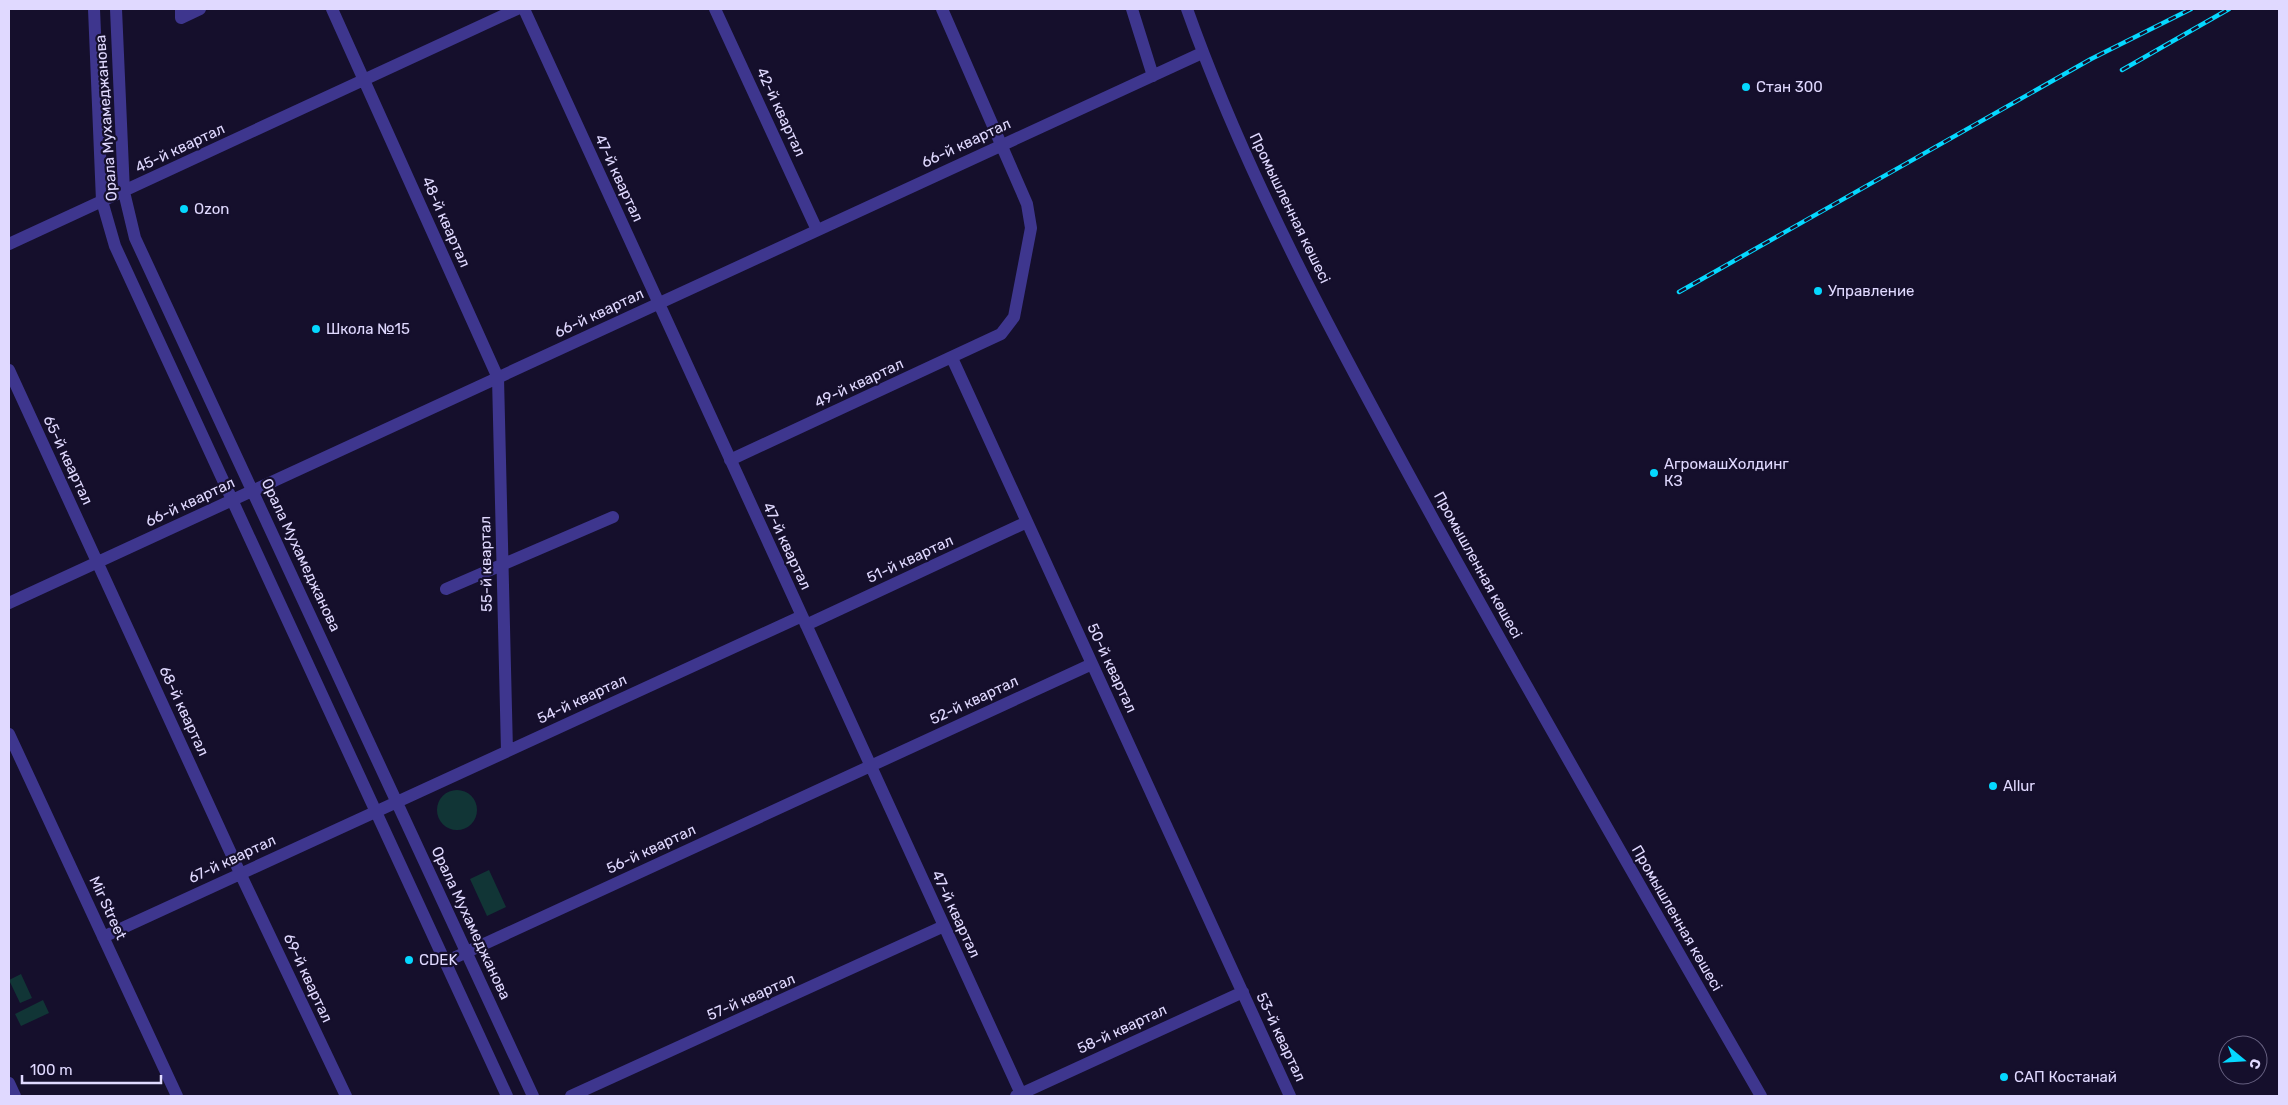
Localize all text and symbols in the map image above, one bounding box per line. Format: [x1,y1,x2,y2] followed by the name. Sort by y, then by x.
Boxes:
[91,34,121,202] street label: Орала Мухамеджанова
[753,65,809,159] street label: 42-й квартал
[1756,78,1823,96] place label: Стан 300
[1740,81,1752,93] marker: Стан 300
[918,114,1014,172] street label: 66-й квартал
[132,119,228,177] street label: 45-й квартал
[1246,130,1334,286] street label: Промышленная көшесі
[591,131,647,225] street label: 47-й квартал
[418,174,474,270] street label: 48-й квартал
[194,200,229,218] place label: Ozon
[178,203,190,215] marker: Ozon
[1828,282,1915,300] place label: Управление
[551,284,647,342] street label: 66-й квартал
[1812,285,1824,297] marker: Управление
[326,320,410,338] place label: Школа №15
[310,323,322,335] marker: Школа №15
[812,354,906,412] street label: 49-й квартал
[39,413,97,507] street label: 65-й квартал
[1664,455,1789,490] place label: АгромашХолдинг КЗ
[1648,467,1660,479] marker: АгромашХолдинг КЗ
[142,473,238,531] street label: 66-й квартал
[258,476,344,634] street label: Орала Мухамеджанова
[1430,488,1526,642] street label: Промышленная көшесі
[759,499,815,593] street label: 47-й квартал
[476,516,496,612] street label: 55-й квартал
[864,531,956,587] street label: 51-й квартал
[1083,620,1141,716] street label: 50-й квартал
[155,663,213,759] street label: 68-й квартал
[534,670,630,728] street label: 54-й квартал
[927,672,1021,728] street label: 52-й квартал
[2003,777,2035,795] place label: Allur
[1987,780,1999,792] marker: Allur
[604,820,698,878] street label: 56-й квартал
[186,831,278,887] street label: 67-й квартал
[1628,842,1726,994] street label: Промышленная көшесі
[428,844,514,1002] street label: Орала Мухамеджанова
[928,867,984,961] street label: 47-й квартал
[85,873,131,943] street label: Mir Street
[280,931,336,1025] street label: 69-й квартал
[419,951,457,969] place label: CDEK
[403,954,415,966] marker: CDEK
[704,970,798,1024] street label: 57-й квартал
[1252,990,1310,1084] street label: 53-й квартал
[1074,1000,1170,1058] street label: 58-й квартал
[2218,1035,2268,1085] north arrow
[22,1052,161,1084] scale bar
[2245,1057,2264,1071] text: С
[30,1061,72,1079] text: 100 m
[2014,1068,2117,1086] place label: САП Костанай
[1998,1071,2010,1083] marker: САП Костанай

